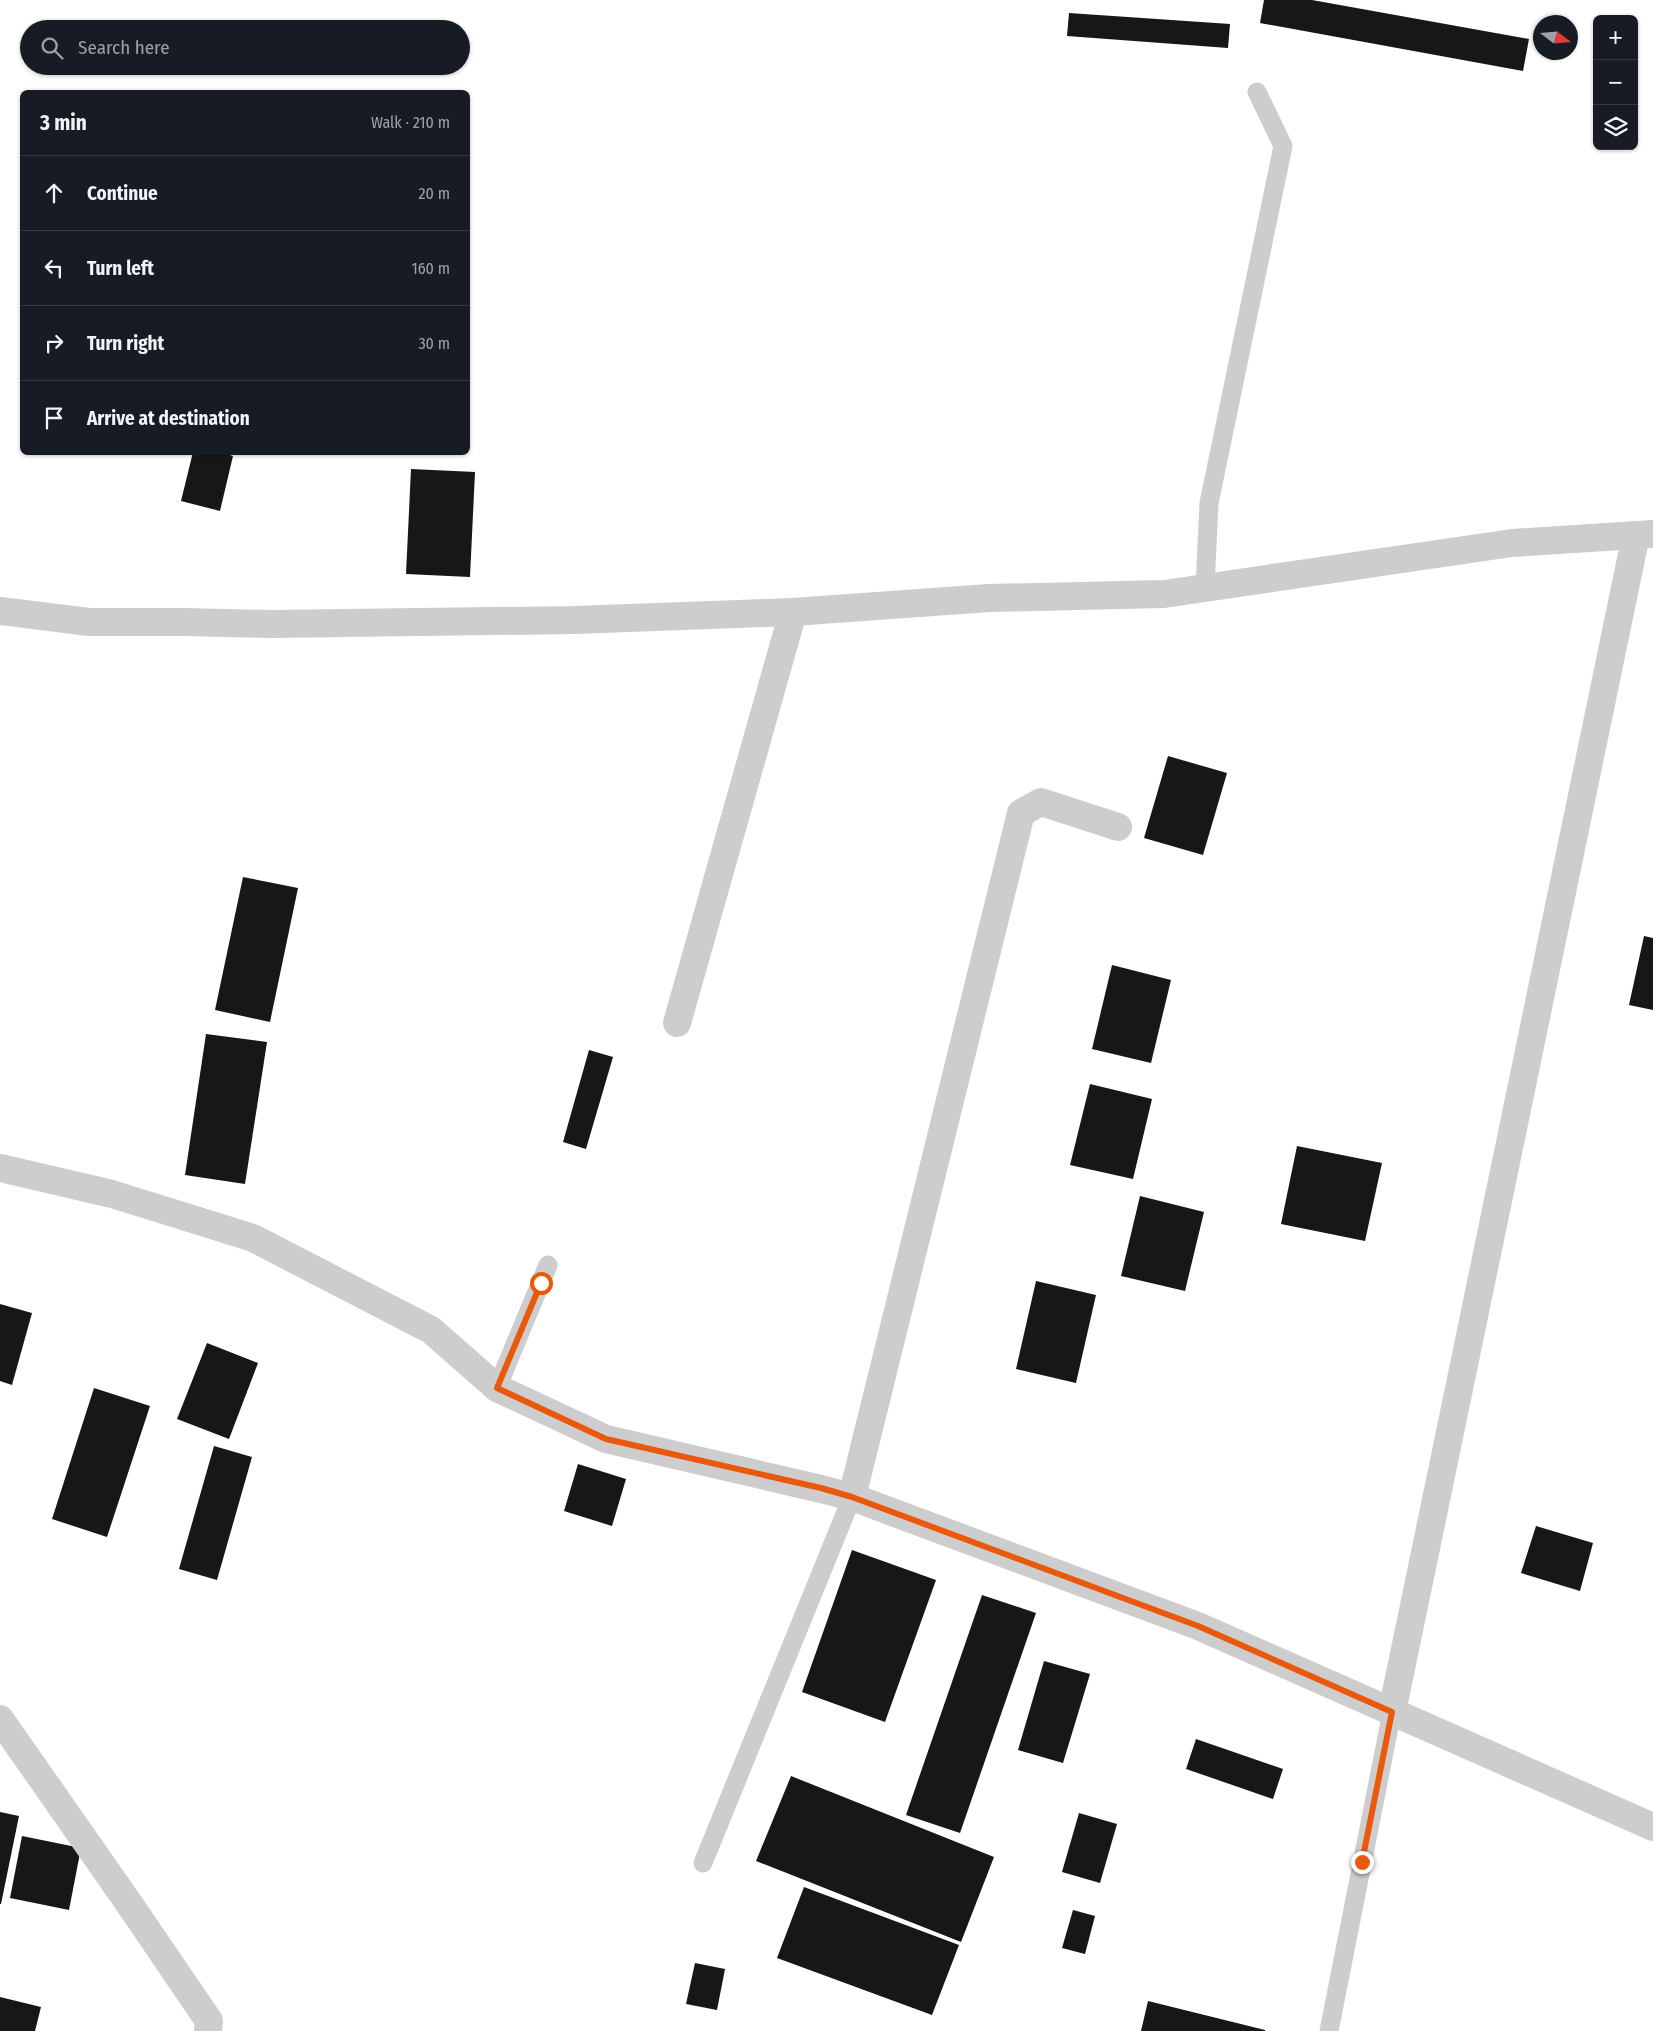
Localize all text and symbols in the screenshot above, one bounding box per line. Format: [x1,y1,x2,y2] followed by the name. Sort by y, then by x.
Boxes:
[1533,15,1578,60] north arrow
[1593,15,1638,150] map controls
[1593,15,1638,60] button: +
[20,20,470,75] search box
[38,34,66,62] icon: search
[78,36,170,59] text: Search here
[1593,60,1638,105] button: −
[1593,105,1638,150] button: layers
[40,110,87,136] text: 3 min
[371,113,450,132] text: Walk · 210 m
[40,179,68,207] icon: ahead
[87,182,158,205] text: Continue
[419,184,450,203] text: 20 m
[40,254,68,282] icon: left
[87,257,154,280] text: Turn left
[411,259,450,278] text: 160 m
[40,329,68,357] icon: right
[87,332,164,355] text: Turn right
[418,334,450,353] text: 30 m
[40,404,68,432] icon: arrive
[87,407,250,430] text: Arrive at destination
[530,1272,553,1295] route start
[1351,1851,1374,1874] route end

